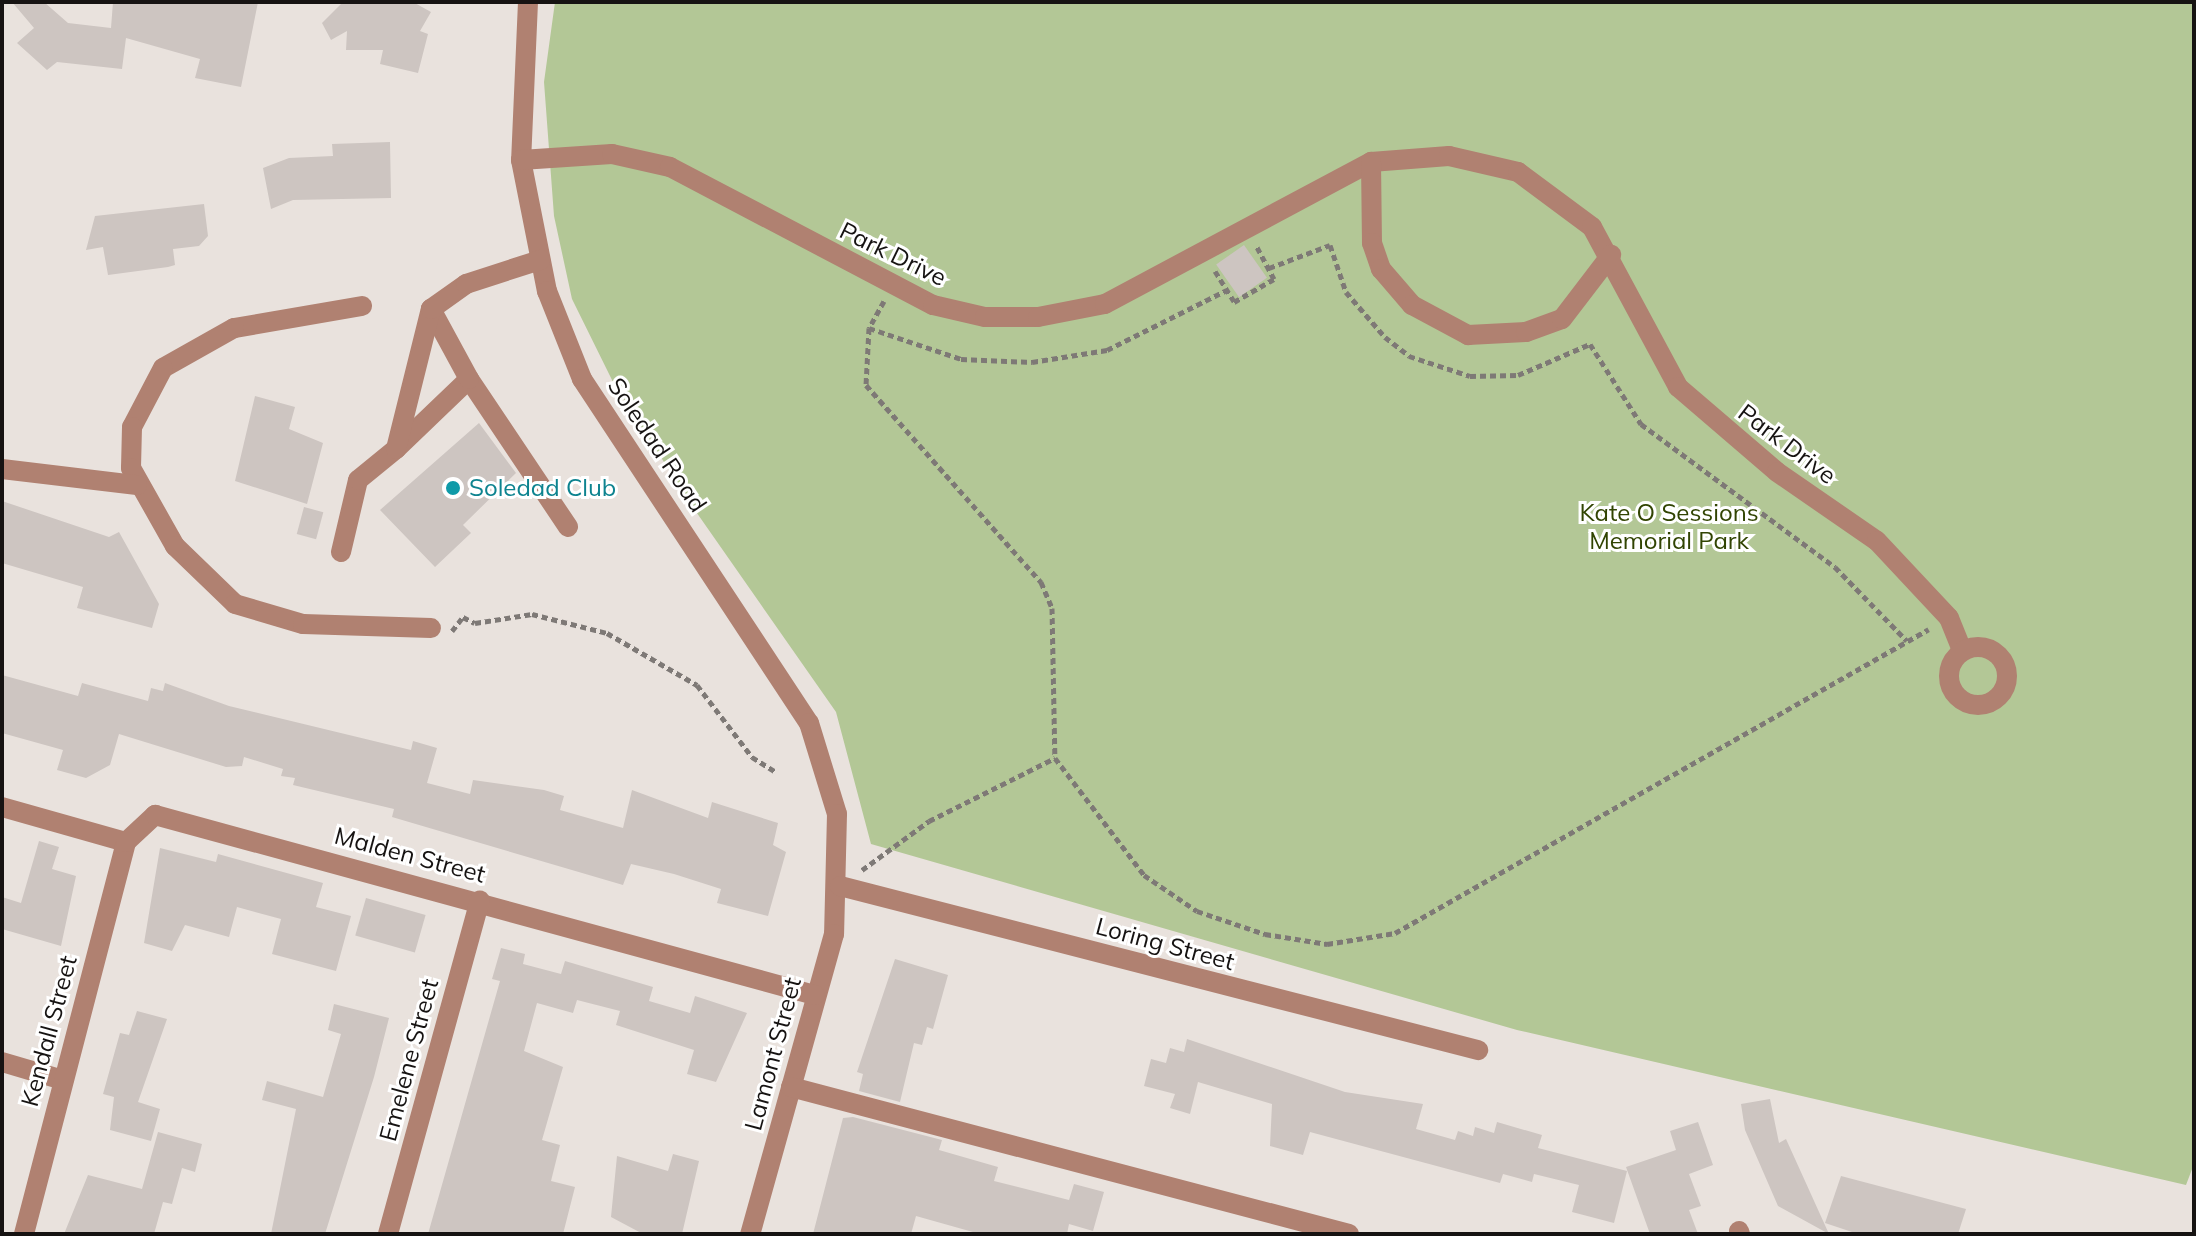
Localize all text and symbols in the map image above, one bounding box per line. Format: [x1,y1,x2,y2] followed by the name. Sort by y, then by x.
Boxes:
[835,216,951,292] street label: Park Drive
[602,372,712,518] street label: Soledad Road
[1733,398,1841,490] street label: Park Drive
[469,474,616,502] place label: Soledad Club
[444,479,462,497] marker: Soledad Club
[1579,499,1759,555] park label: Kate O Sessions Memorial Park
[331,821,489,889] street label: Malden Street
[1093,912,1237,976] street label: Loring Street
[15,952,83,1110] street label: Kendall Street
[739,974,807,1134] street label: Lamont Street
[374,976,444,1144] street label: Emelene Street

